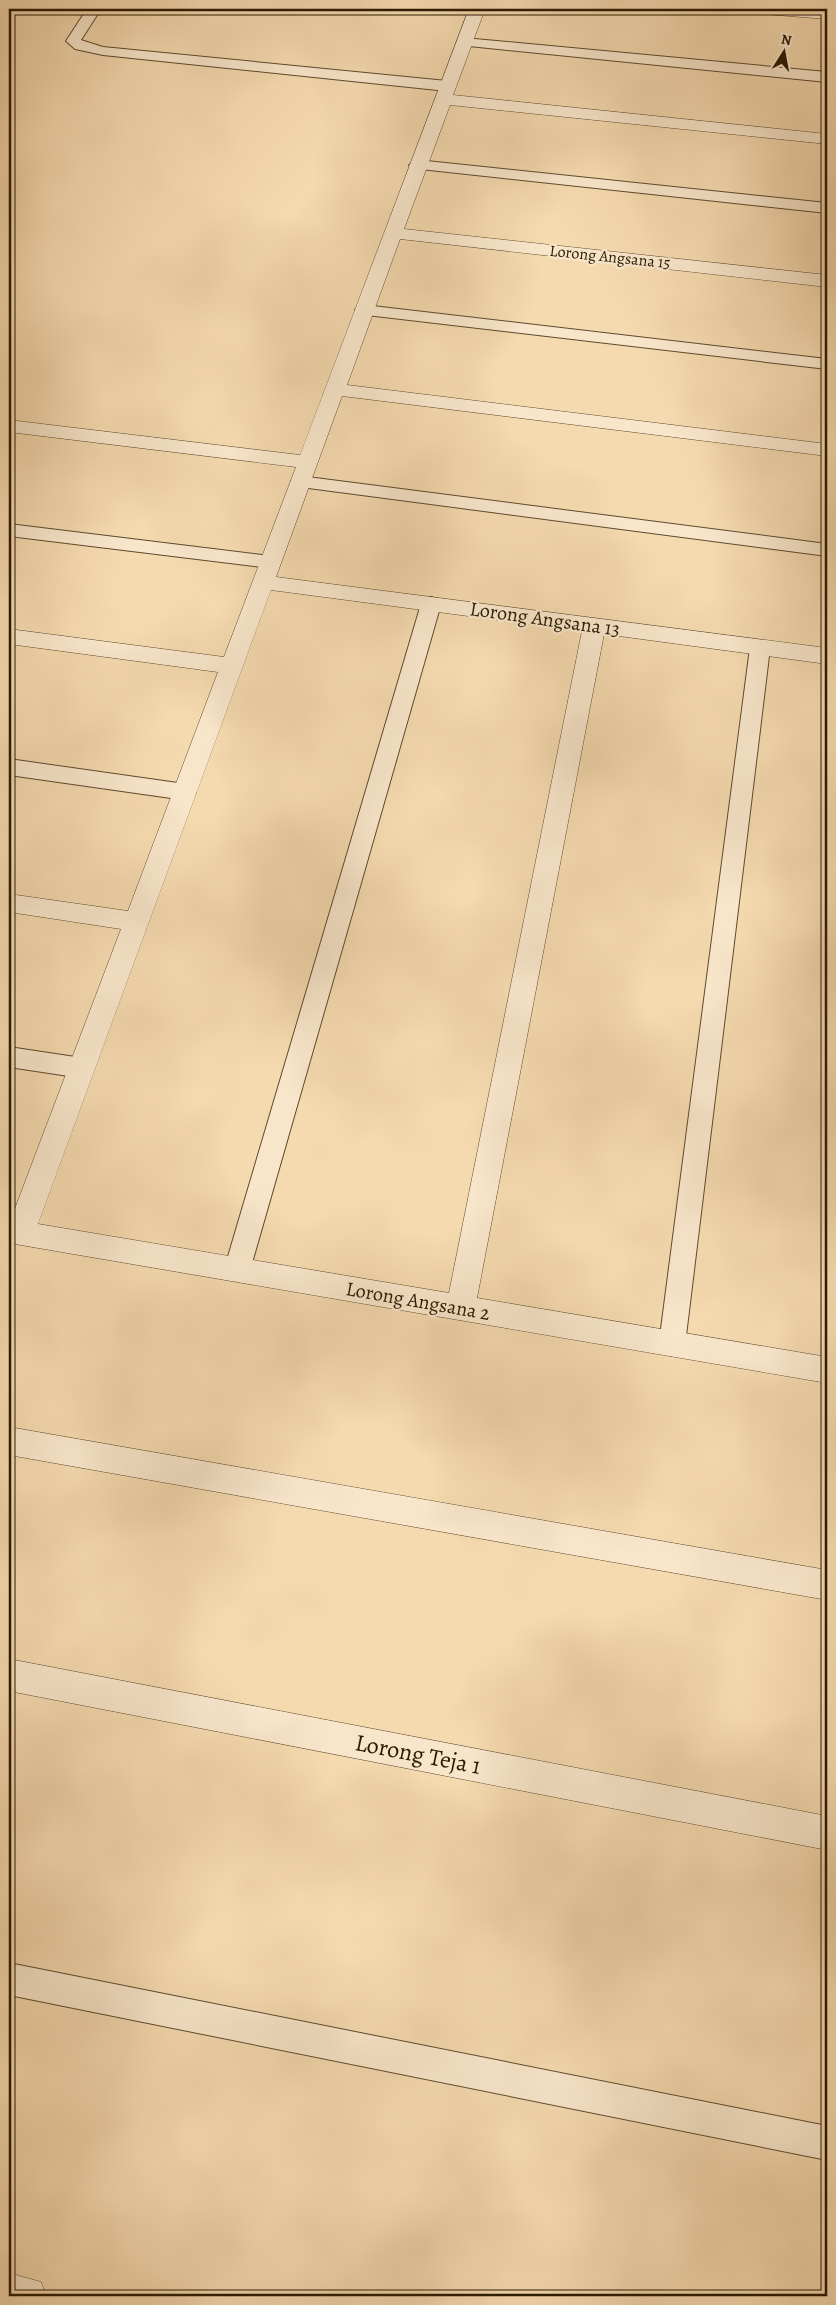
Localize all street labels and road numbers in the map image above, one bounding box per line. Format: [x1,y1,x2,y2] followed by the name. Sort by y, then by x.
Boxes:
[548,240,672,274] street label: Lorong Angsana 15
[468,595,622,643] street label: Lorong Angsana 13
[344,1275,493,1327] street label: Lorong Angsana 2
[352,1726,484,1782] street label: Lorong Teja 1

